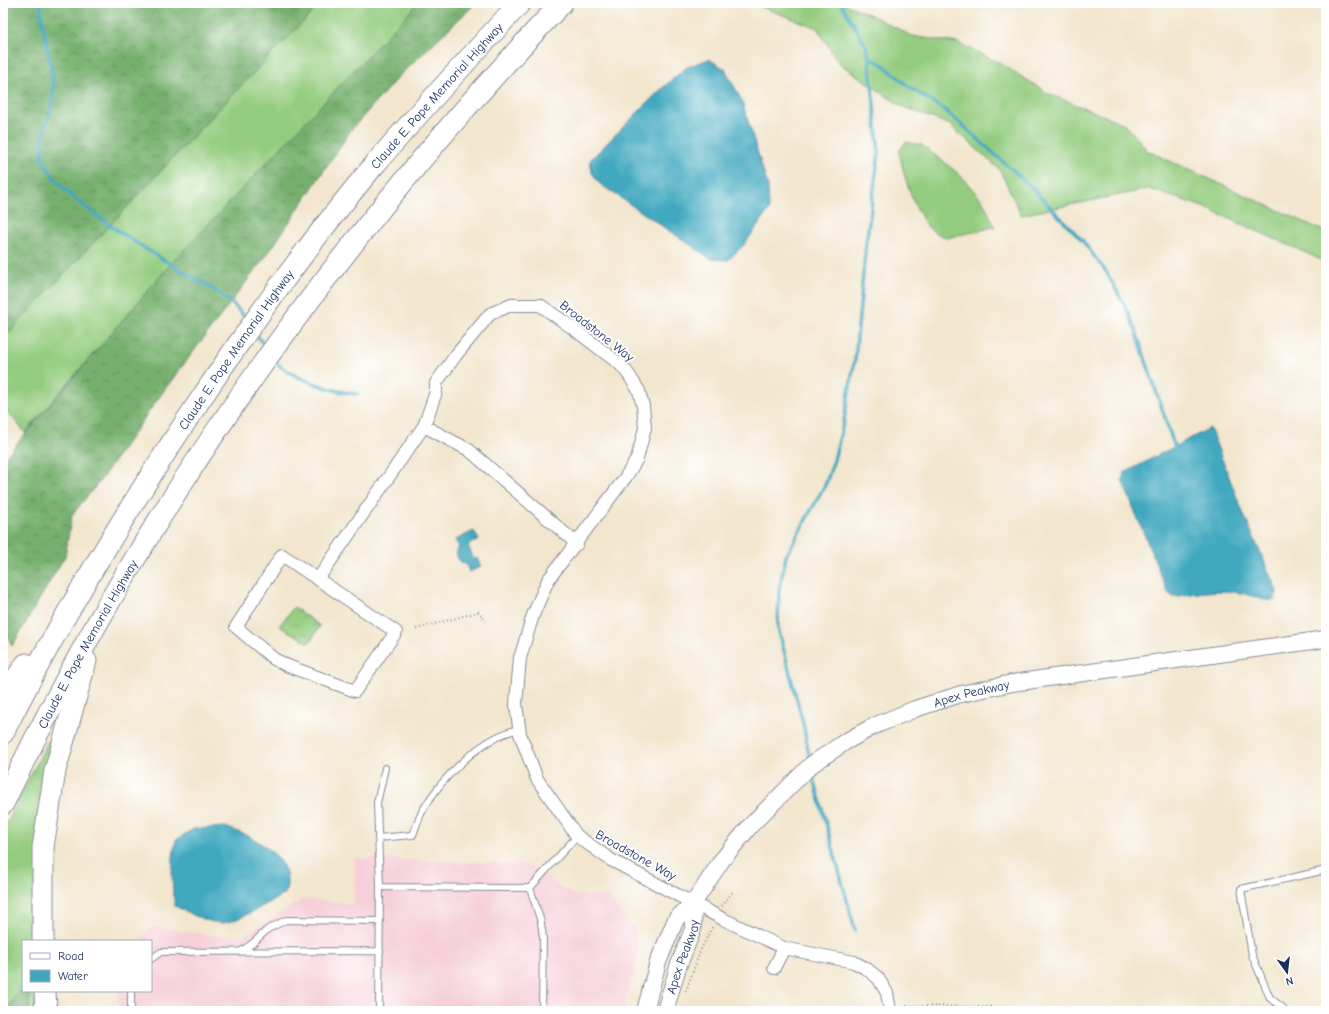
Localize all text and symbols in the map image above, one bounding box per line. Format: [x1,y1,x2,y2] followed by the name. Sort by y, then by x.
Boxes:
[367,19,506,172] street label: Claude E. Pope Memorial Highway
[175,267,297,432] street label: Claude E. Pope Memorial Highway
[557,297,637,365] street label: Broadstone Way
[34,557,140,731] street label: Claude E. Pope Memorial Highway
[931,676,1011,710] street label: Apex Peakway
[593,827,679,883] street label: Broadstone Way
[663,919,701,996] street label: Apex Peakway
[22,940,152,992] legend
[58,949,84,963] text: Road
[1267,952,1307,992] north arrow
[58,969,88,983] text: Water
[1284,974,1295,988] text: N

